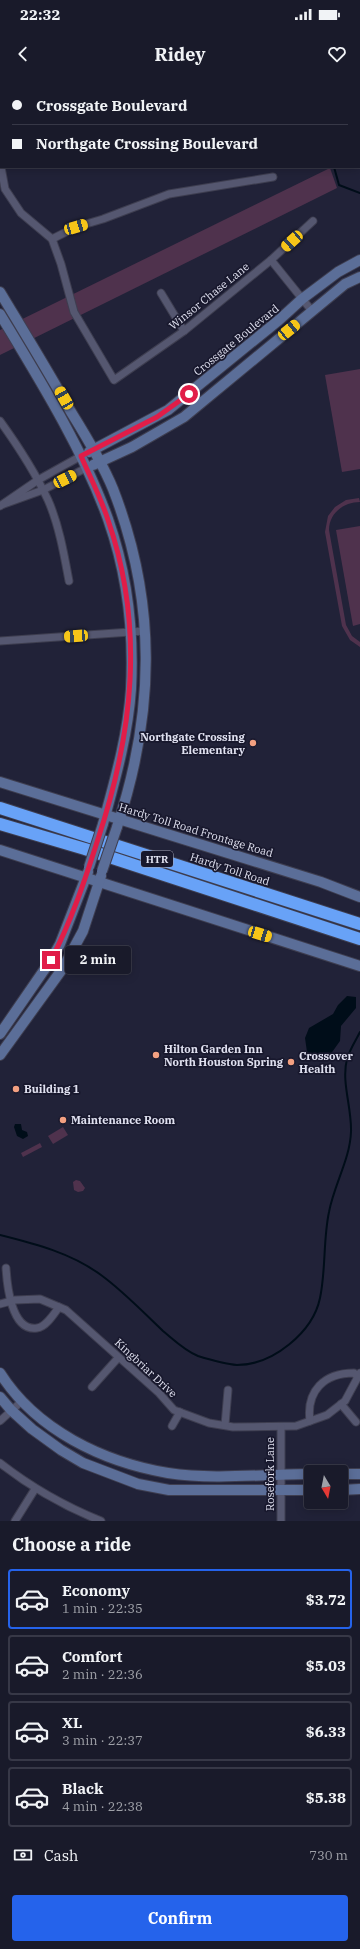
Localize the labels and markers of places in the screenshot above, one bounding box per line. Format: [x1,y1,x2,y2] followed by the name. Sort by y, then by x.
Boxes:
[140,730,246,757] place label: Northgate Crossing Elementary
[248,738,258,748] marker: Northgate Crossing Elementary
[164,1042,284,1069] place label: Hilton Garden Inn North Houston Spring
[299,1049,354,1076] place label: Crossover Health
[151,1050,161,1060] marker: Hilton Garden Inn North Houston Spring
[286,1057,296,1067] marker: Crossover Health
[24,1082,80,1096] place label: Building 1
[11,1084,21,1094] marker: Building 1
[71,1113,176,1127] place label: Maintenance Room
[58,1115,68,1125] marker: Maintenance Room

